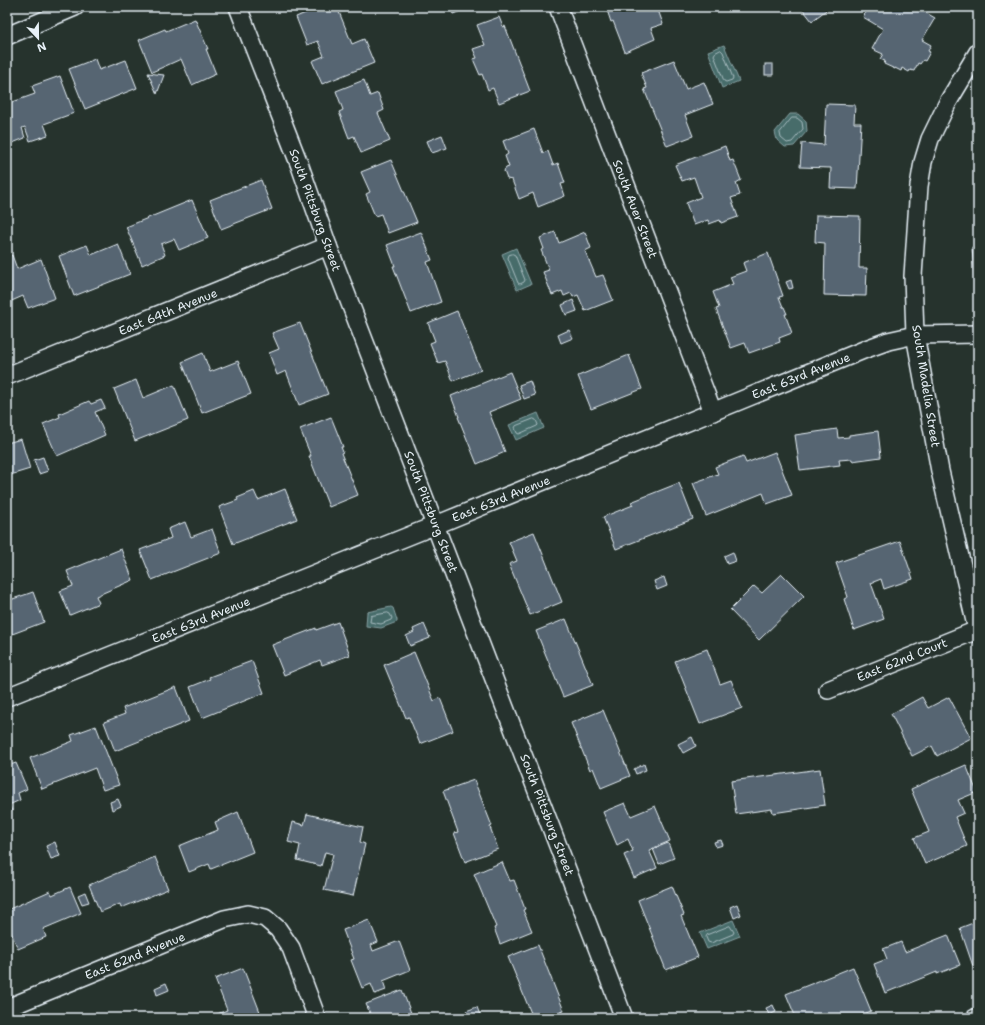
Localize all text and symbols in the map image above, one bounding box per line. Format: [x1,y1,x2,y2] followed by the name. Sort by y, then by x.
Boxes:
[18,18,58,58] north arrow
[34,38,48,56] text: N
[285,147,345,273] street label: South Pittsburg Street
[609,157,661,261] street label: South Auer Street
[116,285,220,339] street label: East 64th Avenue
[908,324,944,448] street label: South Madelia Street
[749,349,853,403] street label: East 63rd Avenue
[400,449,462,575] street label: South Pittsburg Street
[449,472,553,526] street label: East 63rd Avenue
[149,593,253,647] street label: East 63rd Avenue
[854,635,950,685] street label: East 62nd Court
[516,752,578,878] street label: South Pittsburg Street
[83,929,188,983] street label: East 62nd Avenue

